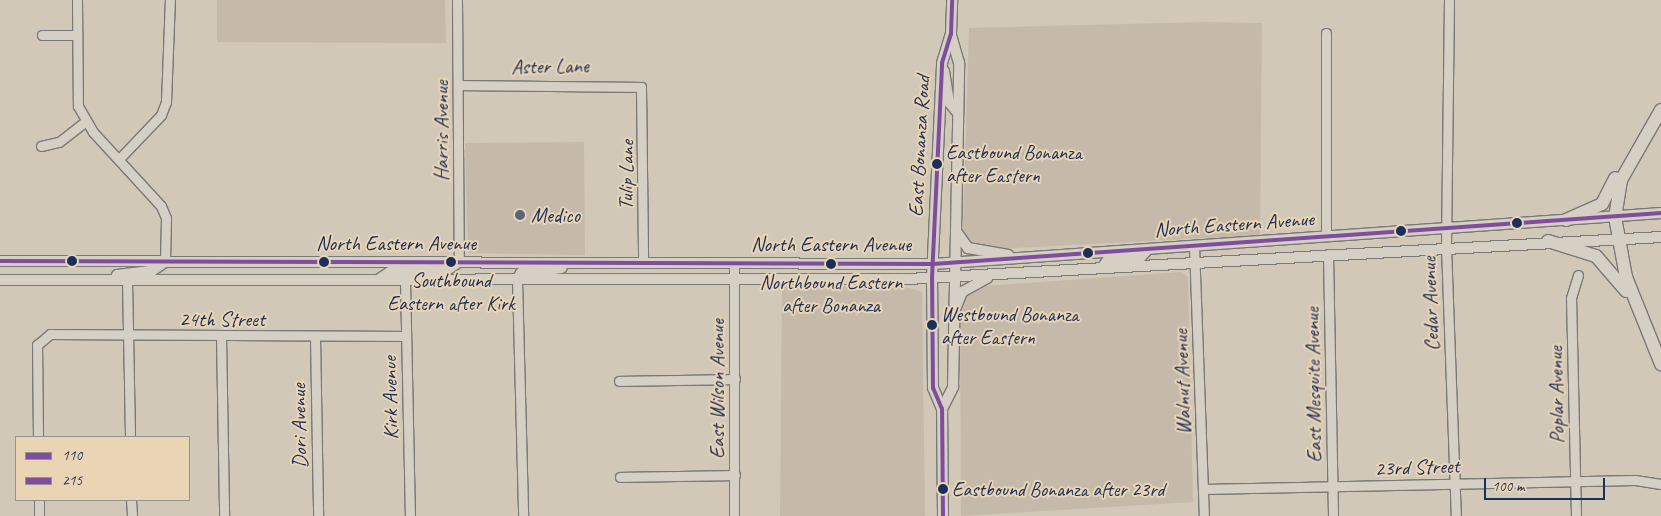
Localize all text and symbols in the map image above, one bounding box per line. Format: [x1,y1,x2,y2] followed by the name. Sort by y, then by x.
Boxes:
[511,53,589,79] street label: Aster Lane
[903,75,935,217] street label: East Bonanza Road
[428,81,454,181] street label: Harris Avenue
[613,139,639,211] street label: Tulip Lane
[946,140,1082,187] place label: Eastbound Bonanza after Eastern
[932,159,942,169] marker: Eastbound Bonanza after Eastern
[531,202,580,228] place label: Medico
[1153,206,1315,242] street label: North Eastern Avenue
[513,208,527,222] marker: Medico
[1512,218,1522,228] unlabelled marker
[1396,226,1406,236] unlabelled marker
[316,230,476,256] street label: North Eastern Avenue
[751,231,911,257] street label: North Eastern Avenue
[1083,248,1093,258] unlabelled marker
[67,256,77,266] unlabelled marker
[1416,256,1444,352] street label: Cedar Avenue
[319,257,329,267] unlabelled marker
[446,257,456,267] marker: Southbound Eastern after Kirk
[826,259,836,269] marker: Northbound Eastern after Bonanza
[387,269,515,316] place label: Southbound Eastern after Kirk
[760,271,902,318] place label: Northbound Eastern after Bonanza
[941,302,1078,349] place label: Westbound Bonanza after Eastern
[179,306,265,332] street label: 24th Street
[1299,307,1327,463] street label: East Mesquite Avenue
[704,319,730,459] street label: East Wilson Avenue
[927,320,937,330] marker: Westbound Bonanza after Eastern
[1168,329,1196,435] street label: Walnut Avenue
[1543,346,1569,444] street label: Poplar Avenue
[377,356,403,440] street label: Kirk Avenue
[286,383,312,469] street label: Dori Avenue
[15,436,190,501] legend
[62,446,82,465] text: 110
[1374,453,1460,481] street label: 23rd Street
[1486,468,1607,500] scale bar
[62,471,82,490] text: 215
[952,477,1164,501] place label: Eastbound Bonanza after 23rd
[1492,477,1524,496] text: 100 m
[938,484,948,494] marker: Eastbound Bonanza after 23rd

